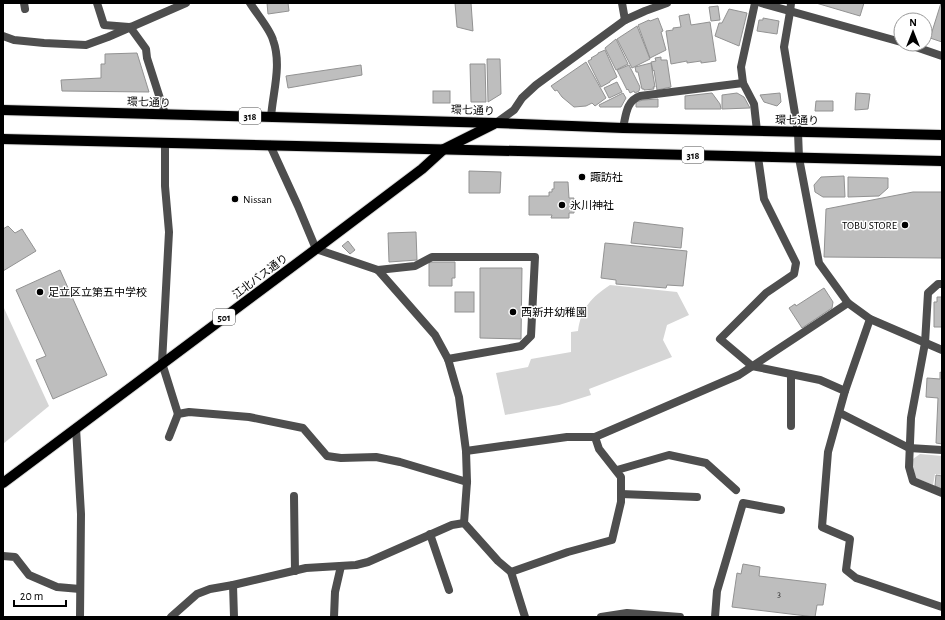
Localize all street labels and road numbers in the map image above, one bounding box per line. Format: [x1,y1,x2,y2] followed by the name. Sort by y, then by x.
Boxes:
[127,95,171,109] street label: 環七通り
[451,103,495,117] street label: 環七通り
[239,108,261,124] road number: 318
[775,114,819,126] street label: 環七通り
[682,147,704,163] road number: 318
[230,251,290,301] street label: 江北バス通り
[213,309,235,325] road number: 501

